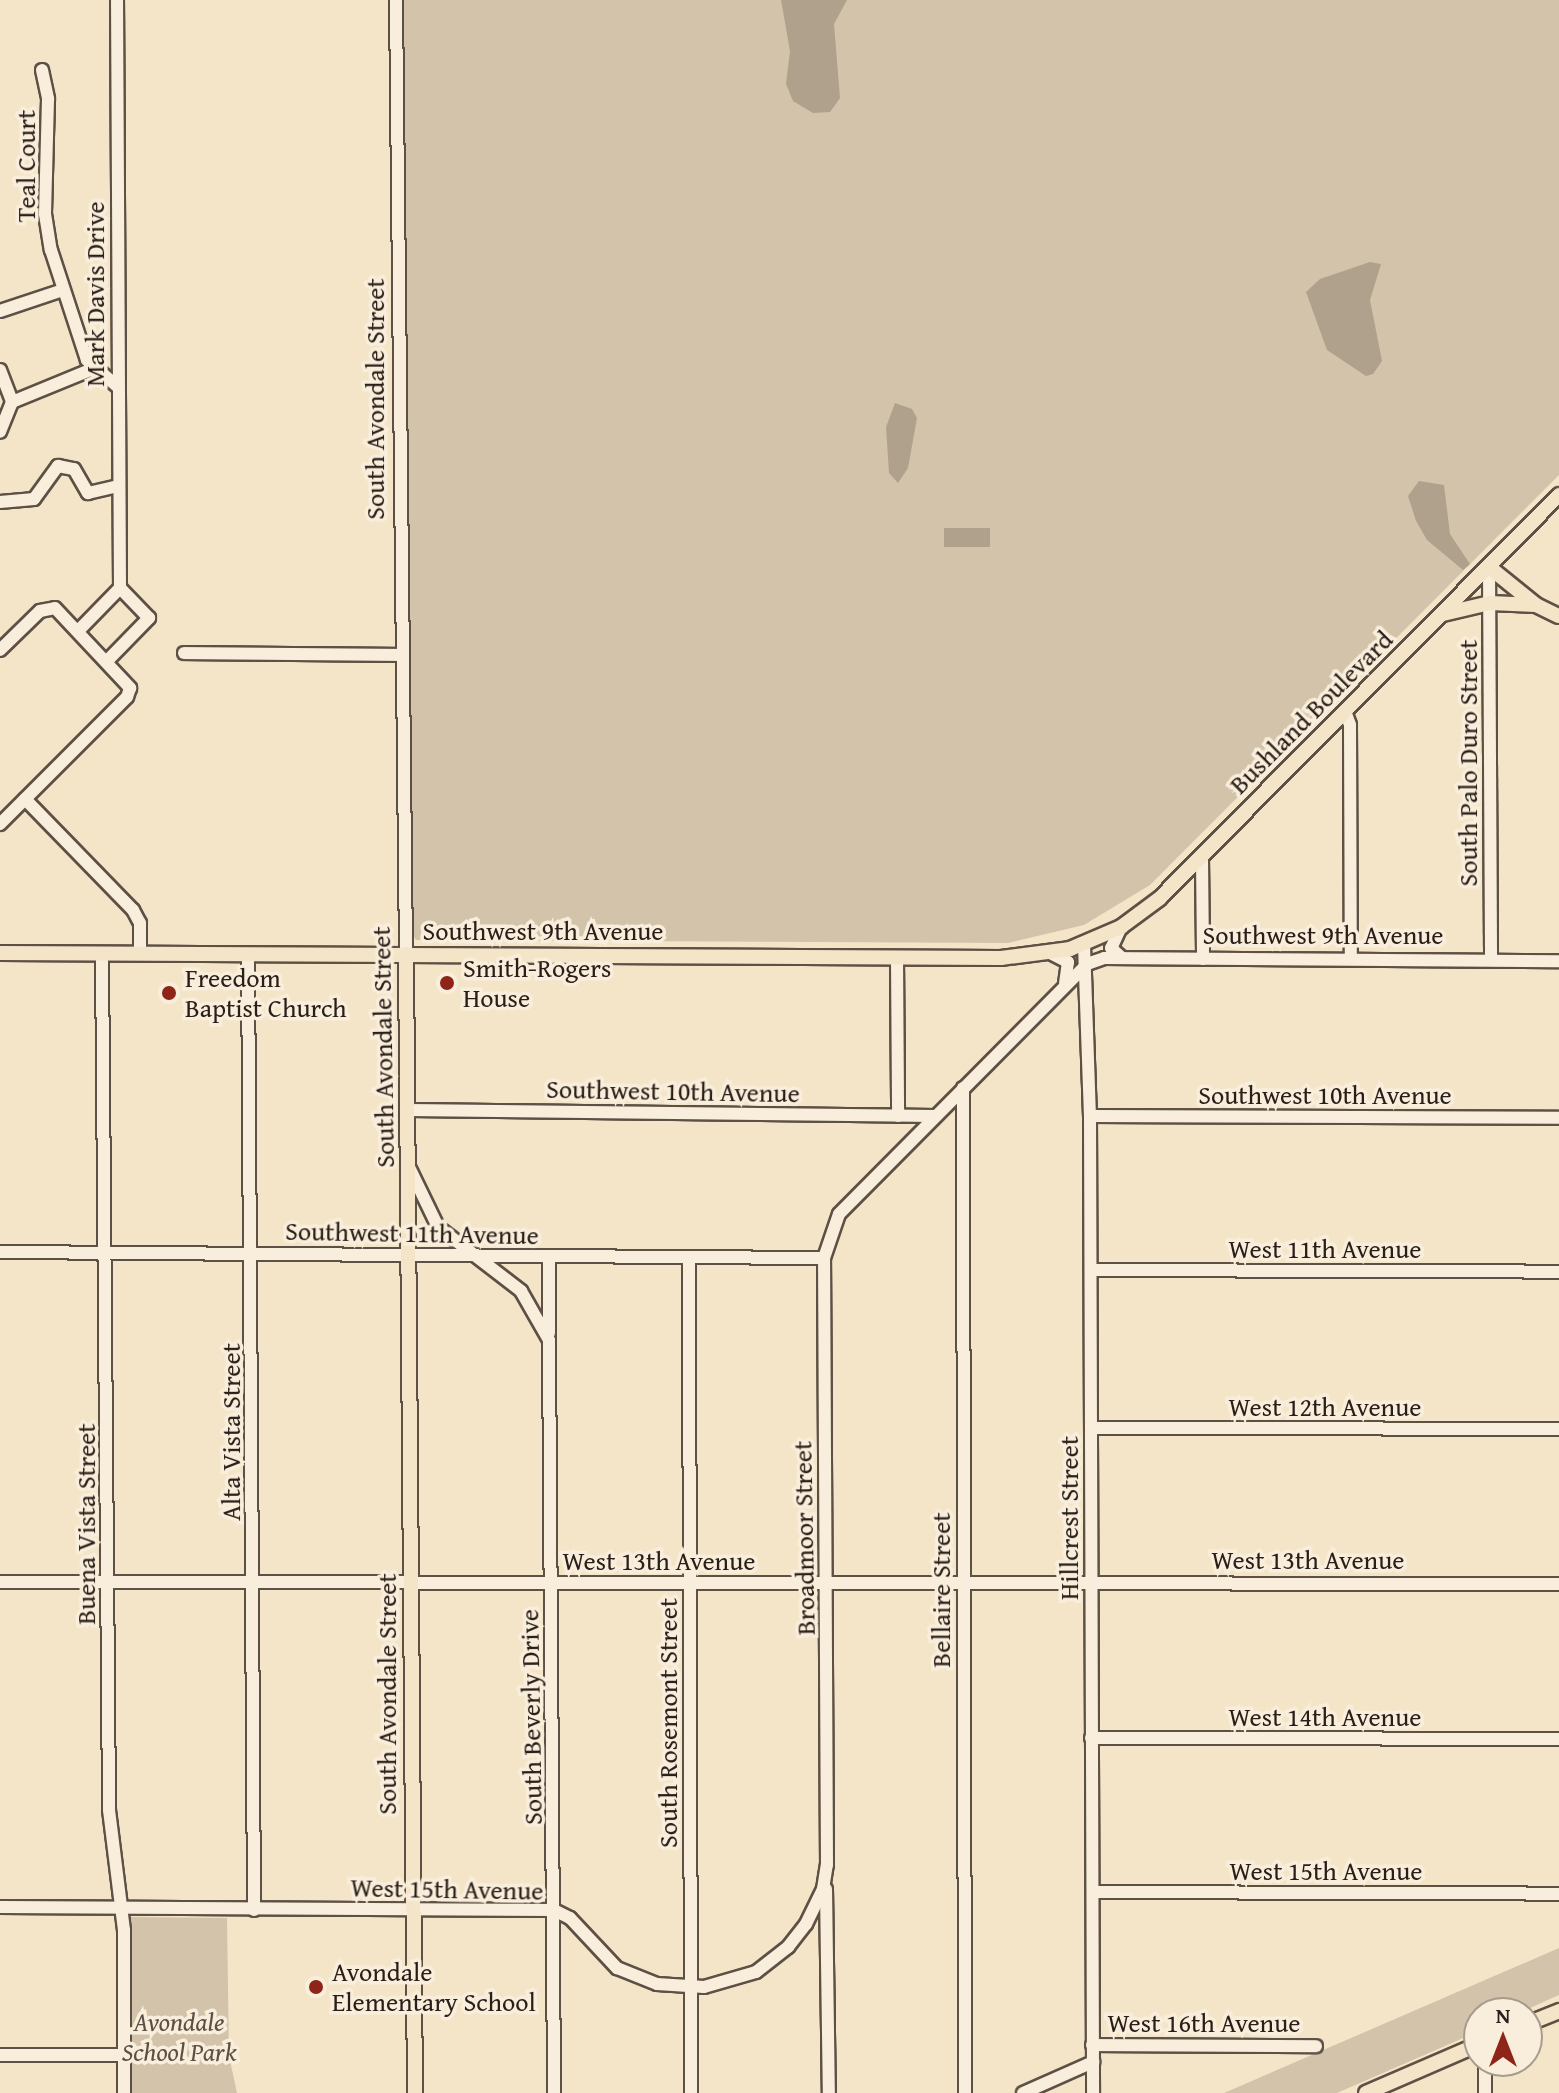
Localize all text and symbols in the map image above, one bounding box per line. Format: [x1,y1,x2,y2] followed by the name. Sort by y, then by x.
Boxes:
[10,110,42,222] street label: Teal Court
[79,201,111,387] street label: Mark Davis Drive
[359,278,391,520] street label: South Avondale Street
[1223,624,1399,800] street label: Bushland Boulevard
[1452,639,1484,887] street label: South Palo Duro Street
[422,915,664,947] street label: Southwest 9th Avenue
[1202,919,1444,951] street label: Southwest 9th Avenue
[365,926,401,1168] street label: South Avondale Street
[463,952,611,1014] place label: Smith-Rogers House
[185,962,347,1024] place label: Freedom Baptist Church
[438,974,456,992] marker: Smith-Rogers House
[160,984,178,1002] marker: Freedom Baptist Church
[546,1073,800,1109] street label: Southwest 10th Avenue
[1198,1079,1452,1111] street label: Southwest 10th Avenue
[285,1215,539,1251] street label: Southwest 11th Avenue
[1229,1233,1421,1265] street label: West 11th Avenue
[215,1343,247,1521] street label: Alta Vista Street
[1229,1391,1421,1423] street label: West 12th Avenue
[70,1423,102,1625] street label: Buena Vista Street
[1053,1436,1085,1600] street label: Hillcrest Street
[787,1441,821,1635] street label: Broadmoor Street
[925,1512,957,1668] street label: Bellaire Street
[1212,1544,1404,1576] street label: West 13th Avenue
[563,1545,755,1577] street label: West 13th Avenue
[371,1573,403,1815] street label: South Avondale Street
[652,1598,684,1848] street label: South Rosemont Street
[514,1609,548,1825] street label: South Beverly Drive
[1229,1701,1421,1733] street label: West 14th Avenue
[1230,1855,1422,1887] street label: West 15th Avenue
[350,1872,544,1906] street label: West 15th Avenue
[332,1956,536,2018] place label: Avondale Elementary School
[307,1978,325,1996] marker: Avondale Elementary School
[1463,1997,1543,2077] north arrow
[1496,1999,1510,2031] text: N
[121,2006,237,2068] park label: Avondale School Park
[1108,2007,1300,2039] street label: West 16th Avenue

